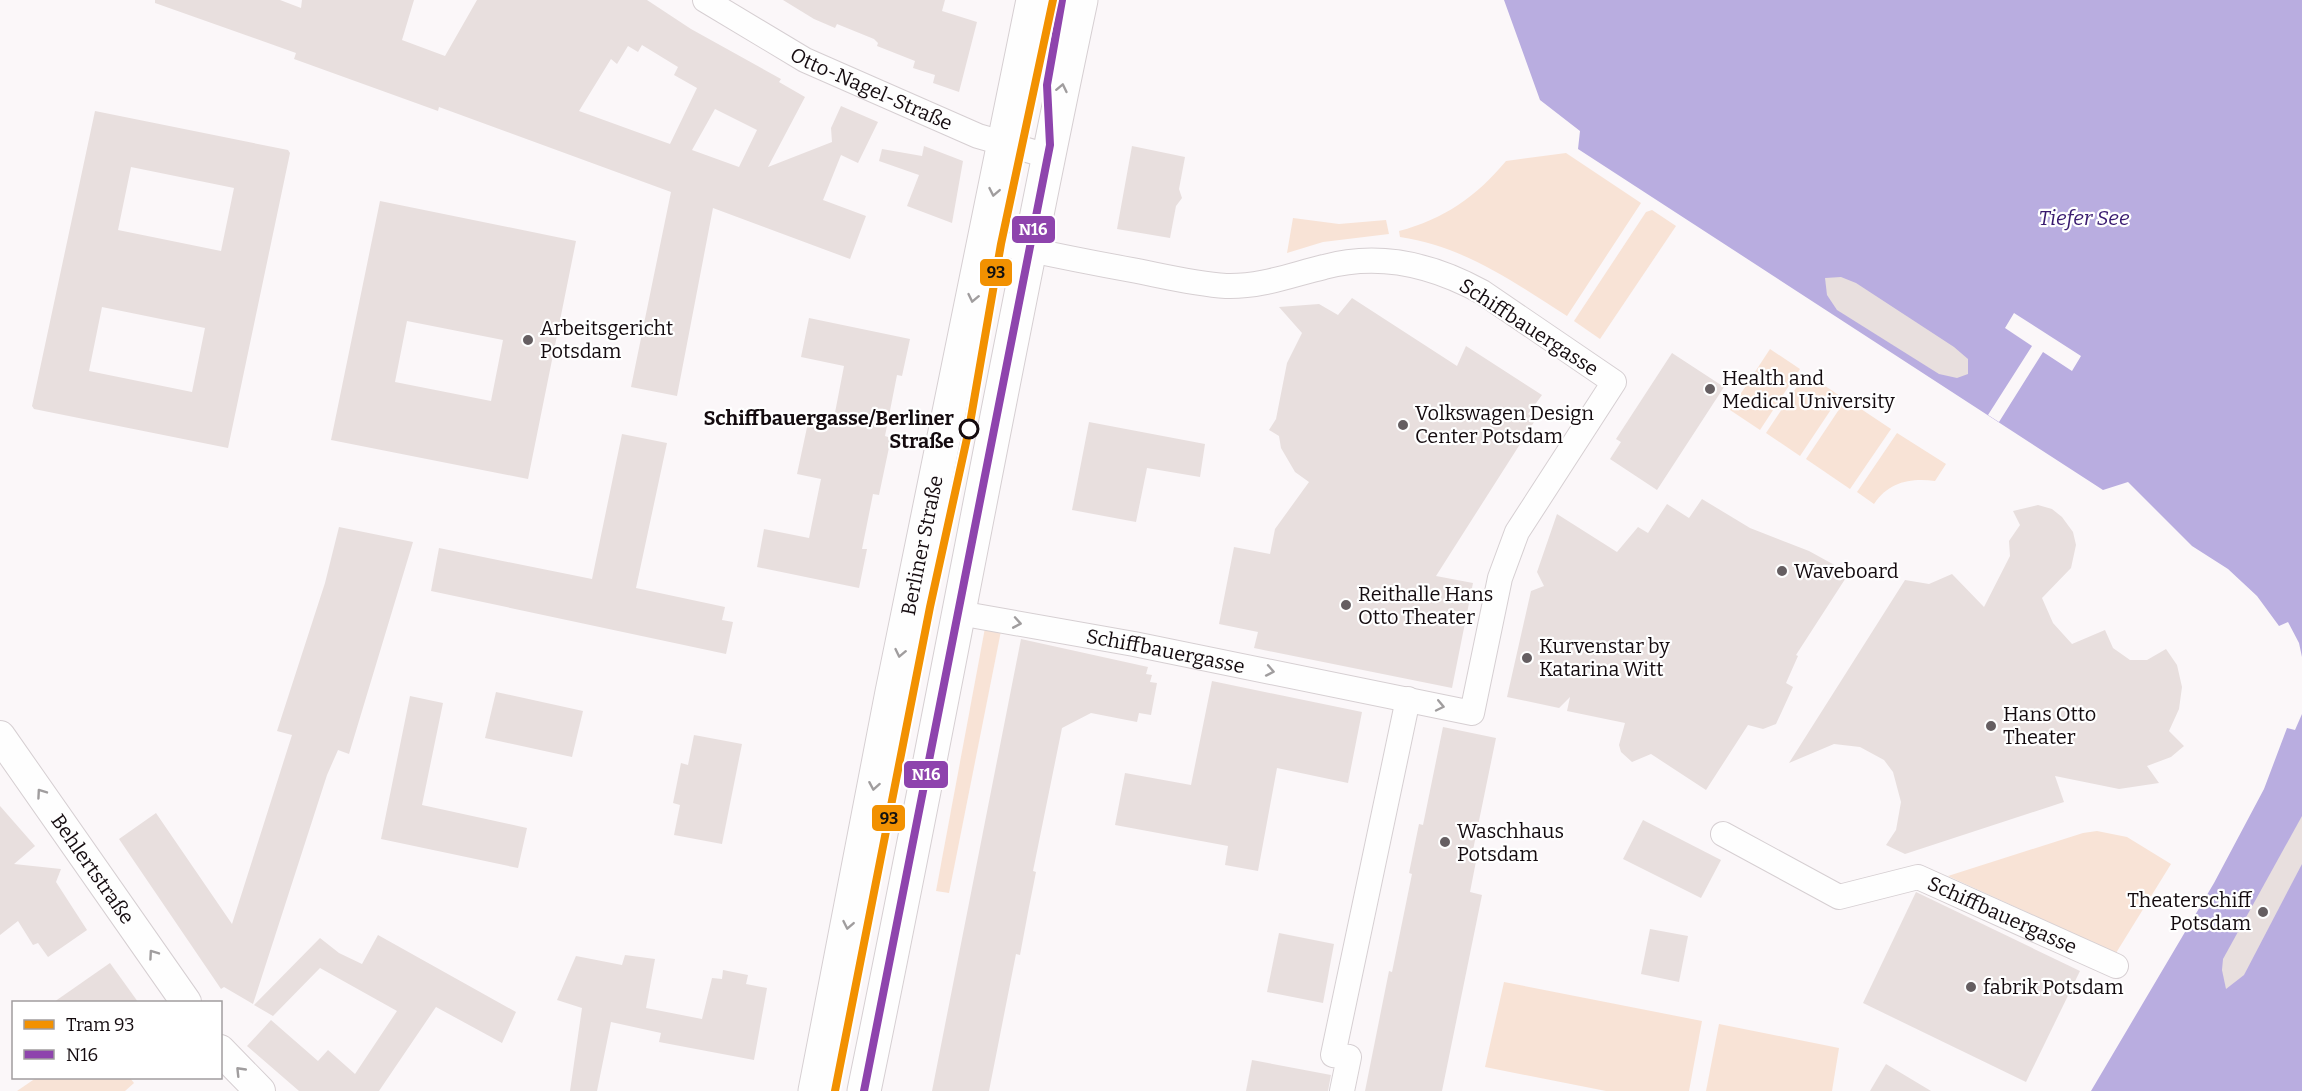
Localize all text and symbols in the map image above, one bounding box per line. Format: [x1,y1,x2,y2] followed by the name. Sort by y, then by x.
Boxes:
[786,42,956,135] street label: Otto-Nagel-Straße
[1055,83,1068,93] one-way arrow
[988,187,1001,197] one-way arrow
[2039,205,2130,231] water label: Tiefer See
[1011,215,1056,244] line badge: N16
[1019,220,1048,239] text: N16
[979,258,1013,287] line badge: 93
[987,263,1005,282] text: 93
[1455,273,1603,381] street label: Schiffbauergasse
[967,292,980,302] one-way arrow
[540,316,673,363] place label: Arbeitsgericht Potsdam
[521,333,535,347] marker: Arbeitsgericht Potsdam
[1722,366,1895,413] place label: Health and Medical University
[1703,382,1717,396] marker: Health and Medical University
[1415,401,1594,448] place label: Volkswagen Design Center Potsdam
[703,406,955,453] place label: Schiffbauergasse/Berliner Straße
[1396,418,1410,432] marker: Volkswagen Design Center Potsdam
[959,419,979,439] marker: Schiffbauergasse/Berliner Straße
[896,473,948,617] street label: Berliner Straße
[1794,559,1899,583] place label: Waveboard
[1775,564,1789,578] marker: Waveboard
[1358,582,1493,629] place label: Reithalle Hans Otto Theater
[1339,598,1353,612] marker: Reithalle Hans Otto Theater
[1012,616,1022,629] one-way arrow
[1084,624,1247,678] street label: Schiffbauergasse
[1539,634,1670,681] place label: Kurvenstar by Katarina Witt
[894,648,907,658] one-way arrow
[1520,651,1534,665] marker: Kurvenstar by Katarina Witt
[1265,664,1275,677] one-way arrow
[1434,699,1444,712] one-way arrow
[2003,702,2096,749] place label: Hans Otto Theater
[1984,719,1998,733] marker: Hans Otto Theater
[903,760,949,789] line badge: N16
[912,765,941,784] text: N16
[868,781,881,791] one-way arrow
[37,789,48,800] one-way arrow
[871,804,906,832] line badge: 93
[46,809,139,928] street label: Behlertstraße
[880,809,898,828] text: 93
[1457,819,1564,866] place label: Waschhaus Potsdam
[1438,835,1452,849] marker: Waschhaus Potsdam
[1924,871,2081,959] street label: Schiffbauergasse
[2127,888,2252,935] place label: Theaterschiff Potsdam
[2256,905,2270,919] marker: Theaterschiff Potsdam
[842,920,855,930] one-way arrow
[149,950,160,961] one-way arrow
[1983,975,2124,999] place label: fabrik Potsdam
[1964,980,1978,994] marker: fabrik Potsdam
[12,1001,222,1079] legend
[66,1014,135,1036] text: Tram 93
[66,1044,98,1066] text: N16
[236,1067,247,1077] one-way arrow

